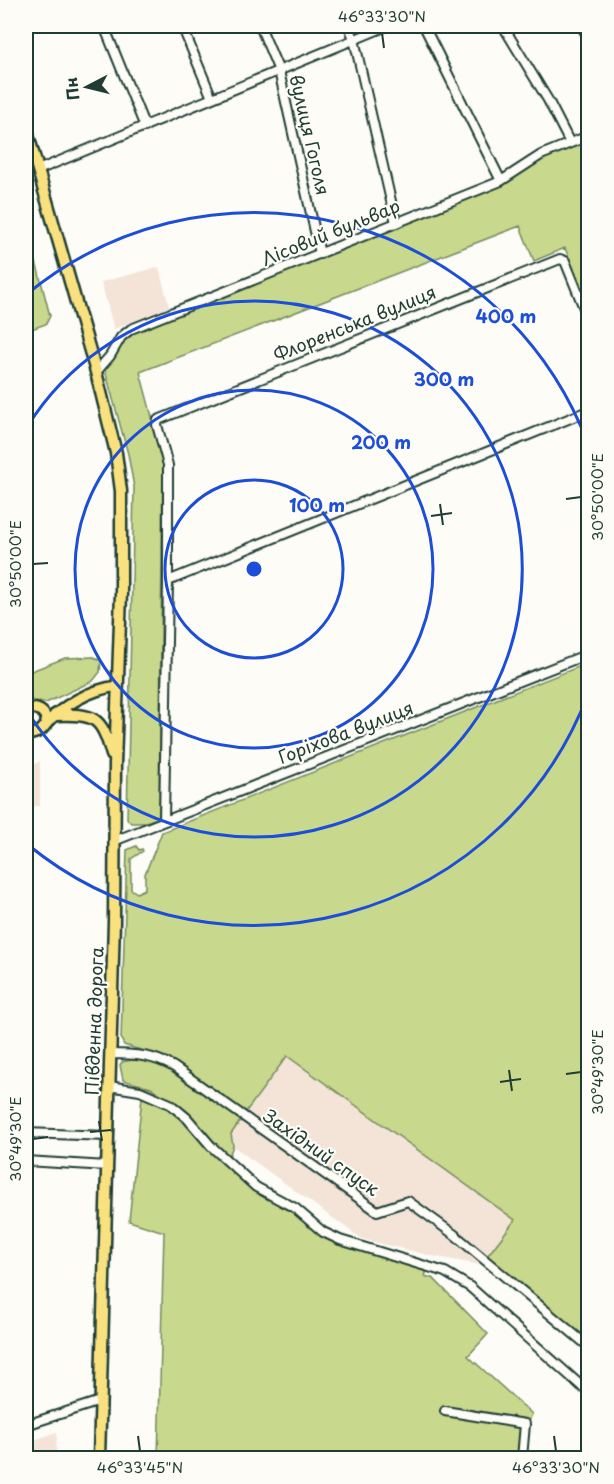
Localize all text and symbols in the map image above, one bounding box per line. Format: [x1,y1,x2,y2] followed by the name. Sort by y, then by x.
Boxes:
[338,4,426,27] text: 46°33'30"N
[57,57,117,117] north arrow
[283,72,337,198] street label: вулиця Гоголя
[58,76,84,102] text: Пн
[257,191,404,272] street label: Лісовий бульвар
[269,278,440,368] street label: Флоренська вулиця
[476,302,536,329] text: 400 m
[414,365,474,392] text: 300 m
[351,428,411,455] text: 200 m
[585,453,608,541] text: 30°50'00"E
[289,491,345,518] text: 100 m
[3,520,26,608] text: 30°50'00"E
[244,559,264,579] centre of rings
[274,693,417,770] street label: Горіхова вулиця
[77,945,110,1096] street label: Південна дорога
[585,1029,608,1115] text: 30°49'30"E
[3,1096,26,1182] text: 30°49'30"E
[258,1102,386,1202] street label: Західний спуск
[97,1455,183,1478] text: 46°33'45"N
[512,1455,600,1478] text: 46°33'30"N

